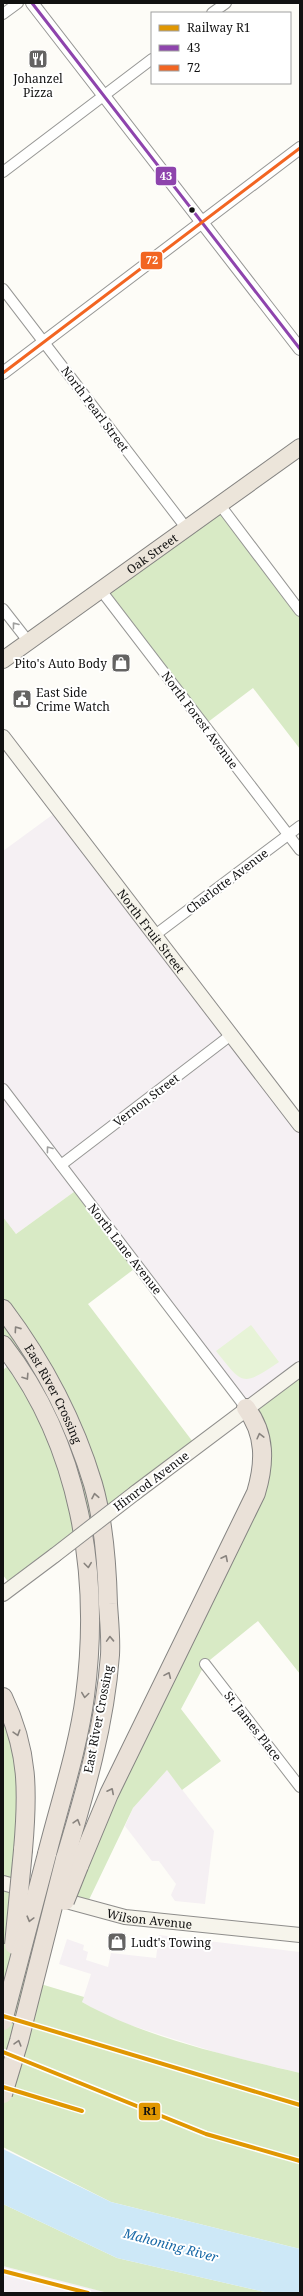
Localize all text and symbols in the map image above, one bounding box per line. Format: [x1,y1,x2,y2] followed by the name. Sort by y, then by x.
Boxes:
[151,12,291,84] legend
[187,19,251,36] text: Railway R1
[187,39,201,56] text: 43
[27,48,49,70] restaurant icon: Johanzel Pizza
[187,59,200,76] text: 72
[12,70,63,101] place label: Johanzel Pizza
[155,166,177,186] line badge: 43
[160,168,172,183] text: 43
[187,205,197,215] unlabelled marker
[140,251,163,270] line badge: 72
[146,252,158,267] text: 72
[57,363,133,455] street label: North Pearl Street
[123,529,181,578] street label: Oak Street
[13,623,20,630] one-way arrow
[110,652,132,674] shop icon: Pito's Auto Body
[15,655,107,672] place label: Pito's Auto Body
[158,668,242,772] street label: North Forest Avenue
[36,684,110,715] place label: East Side Crime Watch
[11,688,33,710] public building icon: East Side Crime Watch
[182,844,272,918] street label: Charlotte Avenue
[114,885,189,976] street label: North Fruit Street
[110,1070,182,1130] street label: Vernon Street
[47,1147,54,1154] one-way arrow
[84,1200,166,1298] street label: North Lane Avenue
[14,1326,22,1333] one-way arrow
[21,1341,87,1446] street label: East River Crossing
[21,1373,28,1380] one-way arrow
[256,1433,264,1440] one-way arrow
[110,1447,192,1515] street label: Himrod Avenue
[92,1493,100,1499] one-way arrow
[220,1554,227,1562] one-way arrow
[83,1562,92,1568] one-way arrow
[105,1636,114,1642] one-way arrow
[79,1663,117,1774] street label: East River Crossing
[163,1671,171,1679] one-way arrow
[220,1688,286,1764] street label: St. James Place
[81,1692,90,1698] one-way arrow
[12,1730,21,1737] one-way arrow
[106,1788,114,1796] one-way arrow
[72,1818,81,1825] one-way arrow
[105,1904,193,1932] street label: Wilson Avenue
[26,1916,34,1923] one-way arrow
[106,1931,128,1953] shop icon: Ludt's Towing
[131,1934,211,1951] place label: Ludt's Towing
[13,2040,22,2047] one-way arrow
[138,2102,161,2121] line badge: R1
[143,2103,157,2118] text: R1
[121,2223,221,2267] water label: Mahoning River

